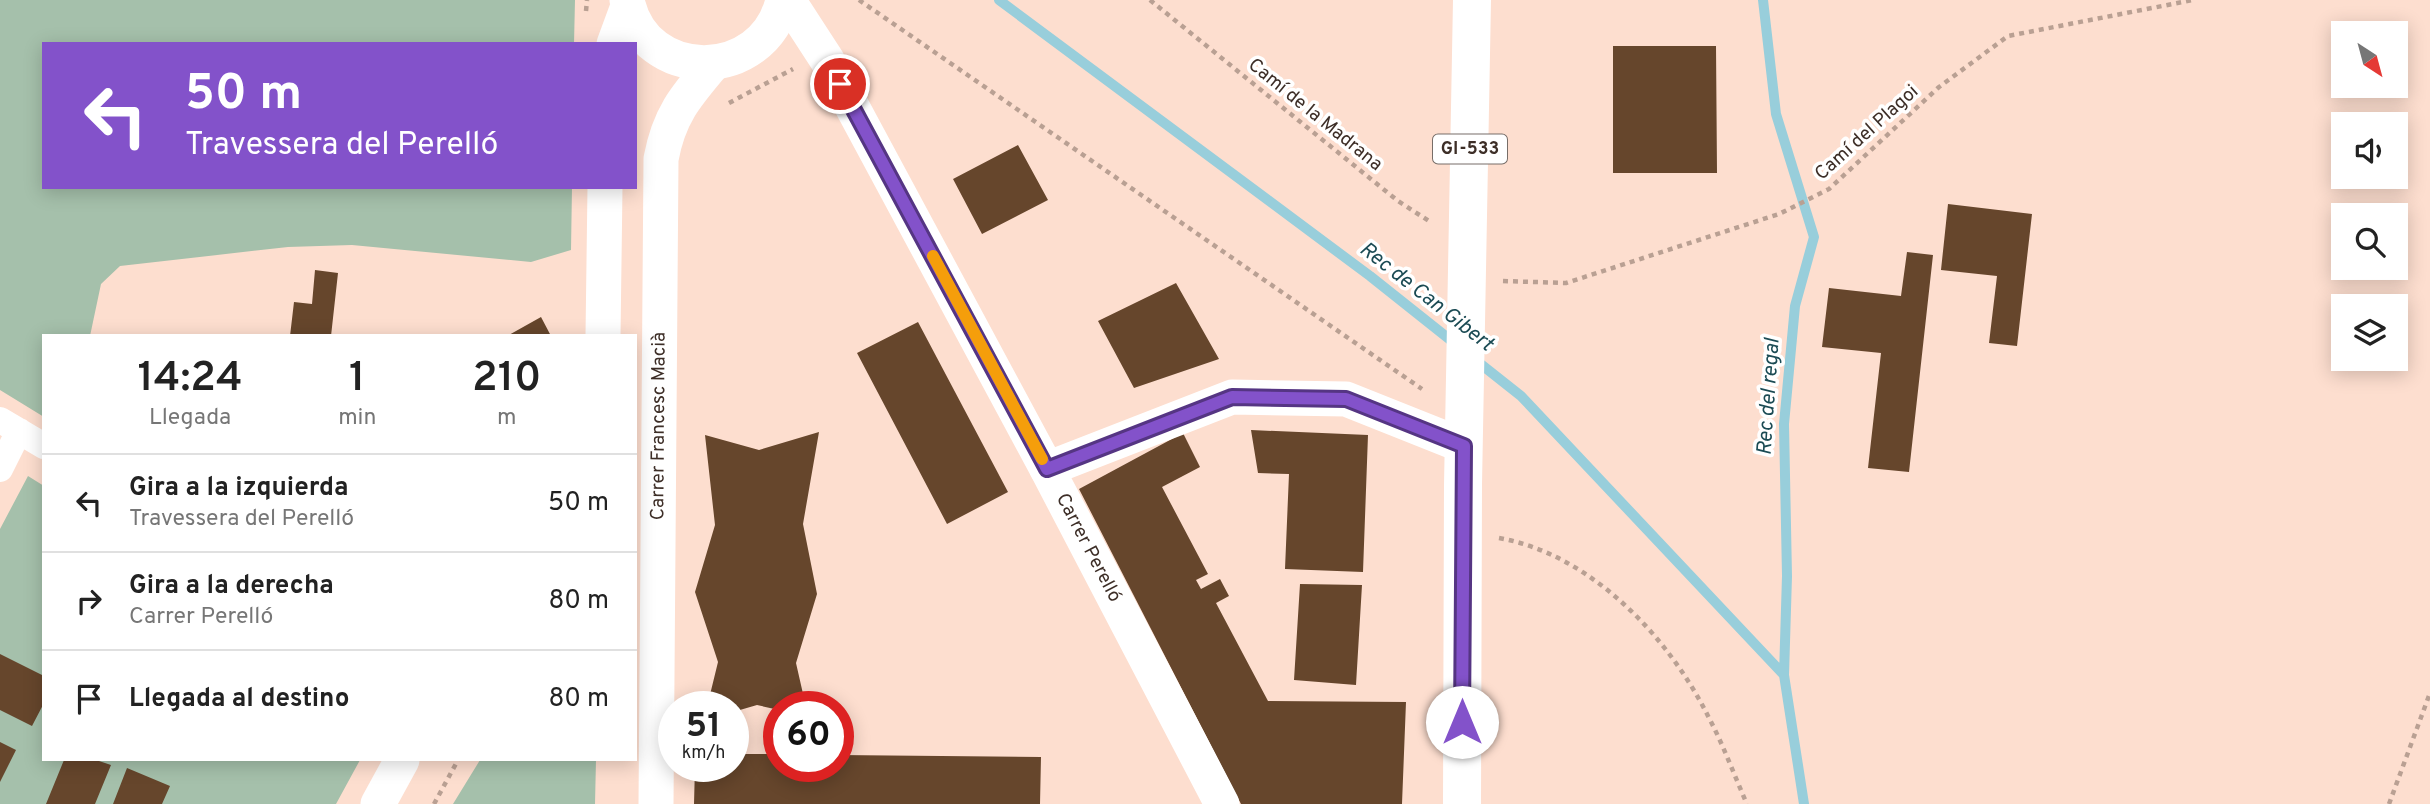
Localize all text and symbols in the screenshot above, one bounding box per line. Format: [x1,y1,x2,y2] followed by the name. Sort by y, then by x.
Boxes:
[2331,21,2408,98] north arrow
[2331,21,2408,371] map controls
[1243,53,1387,177] street label: Camí de la Madrana
[810,54,870,114] pin
[185,65,302,127] text: 50 m
[821,65,859,103] icon: arrive
[70,70,161,161] icon: left
[1810,80,1924,186] street label: Camí del Plagoi
[2331,112,2408,189] button: sound
[185,126,498,166] text: Travessera del Perelló
[1433,134,1507,164] road number: GI-533
[2331,203,2408,280] button: search
[1353,236,1500,359] water label: Rec de Can Gibert
[2331,294,2408,371] button: layers
[646,332,672,520] street label: Carrer Francesc Macià
[1751,336,1787,456] water label: Rec del regal
[138,353,243,406] text: 14:24
[349,353,366,406] text: 1
[472,353,541,406] text: 210
[149,404,231,433] text: Llegada
[338,404,376,433] text: min
[497,404,516,433] text: m
[129,472,348,505] text: Gira a la izquierda
[70,484,108,522] icon: left
[548,487,609,520] text: 50 m
[1050,490,1126,606] street label: Carrer Perelló
[129,505,354,534] text: Travessera del Perelló
[129,570,334,603] text: Gira a la derecha
[70,582,108,620] icon: right
[549,585,609,618] text: 80 m
[129,603,273,632] text: Carrer Perelló
[70,680,108,718] icon: arrive
[129,683,349,716] text: Llegada al destino
[549,683,609,716] text: 80 m
[1425,685,1499,759] position arrow
[763,691,854,782] speed limit sign: 60
[686,705,721,749] text: 51
[682,742,725,765] text: km/h

